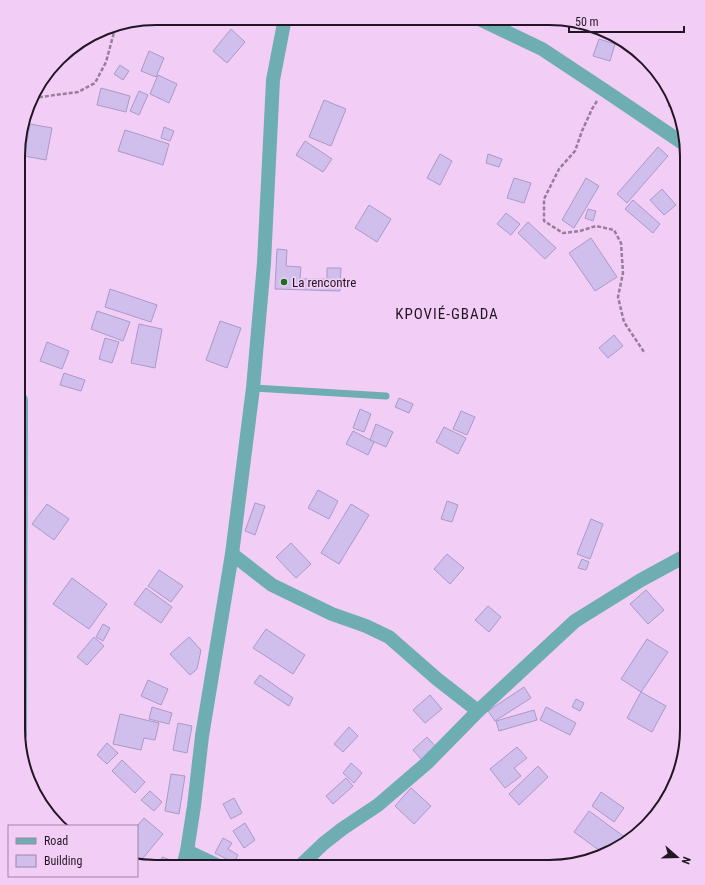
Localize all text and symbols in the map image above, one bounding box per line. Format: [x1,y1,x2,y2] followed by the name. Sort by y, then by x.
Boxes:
[569,8,684,34] scale bar
[575,15,599,29] text: 50 m
[292,275,356,290] place label: La rencontre
[279,277,289,287] marker: La rencontre
[395,305,499,323] district label: KPOVIÉ-GBADA
[8,825,138,877] legend
[44,834,68,848] text: Road
[657,837,697,877] north arrow
[44,854,82,868] text: Building
[679,855,693,866] text: N

